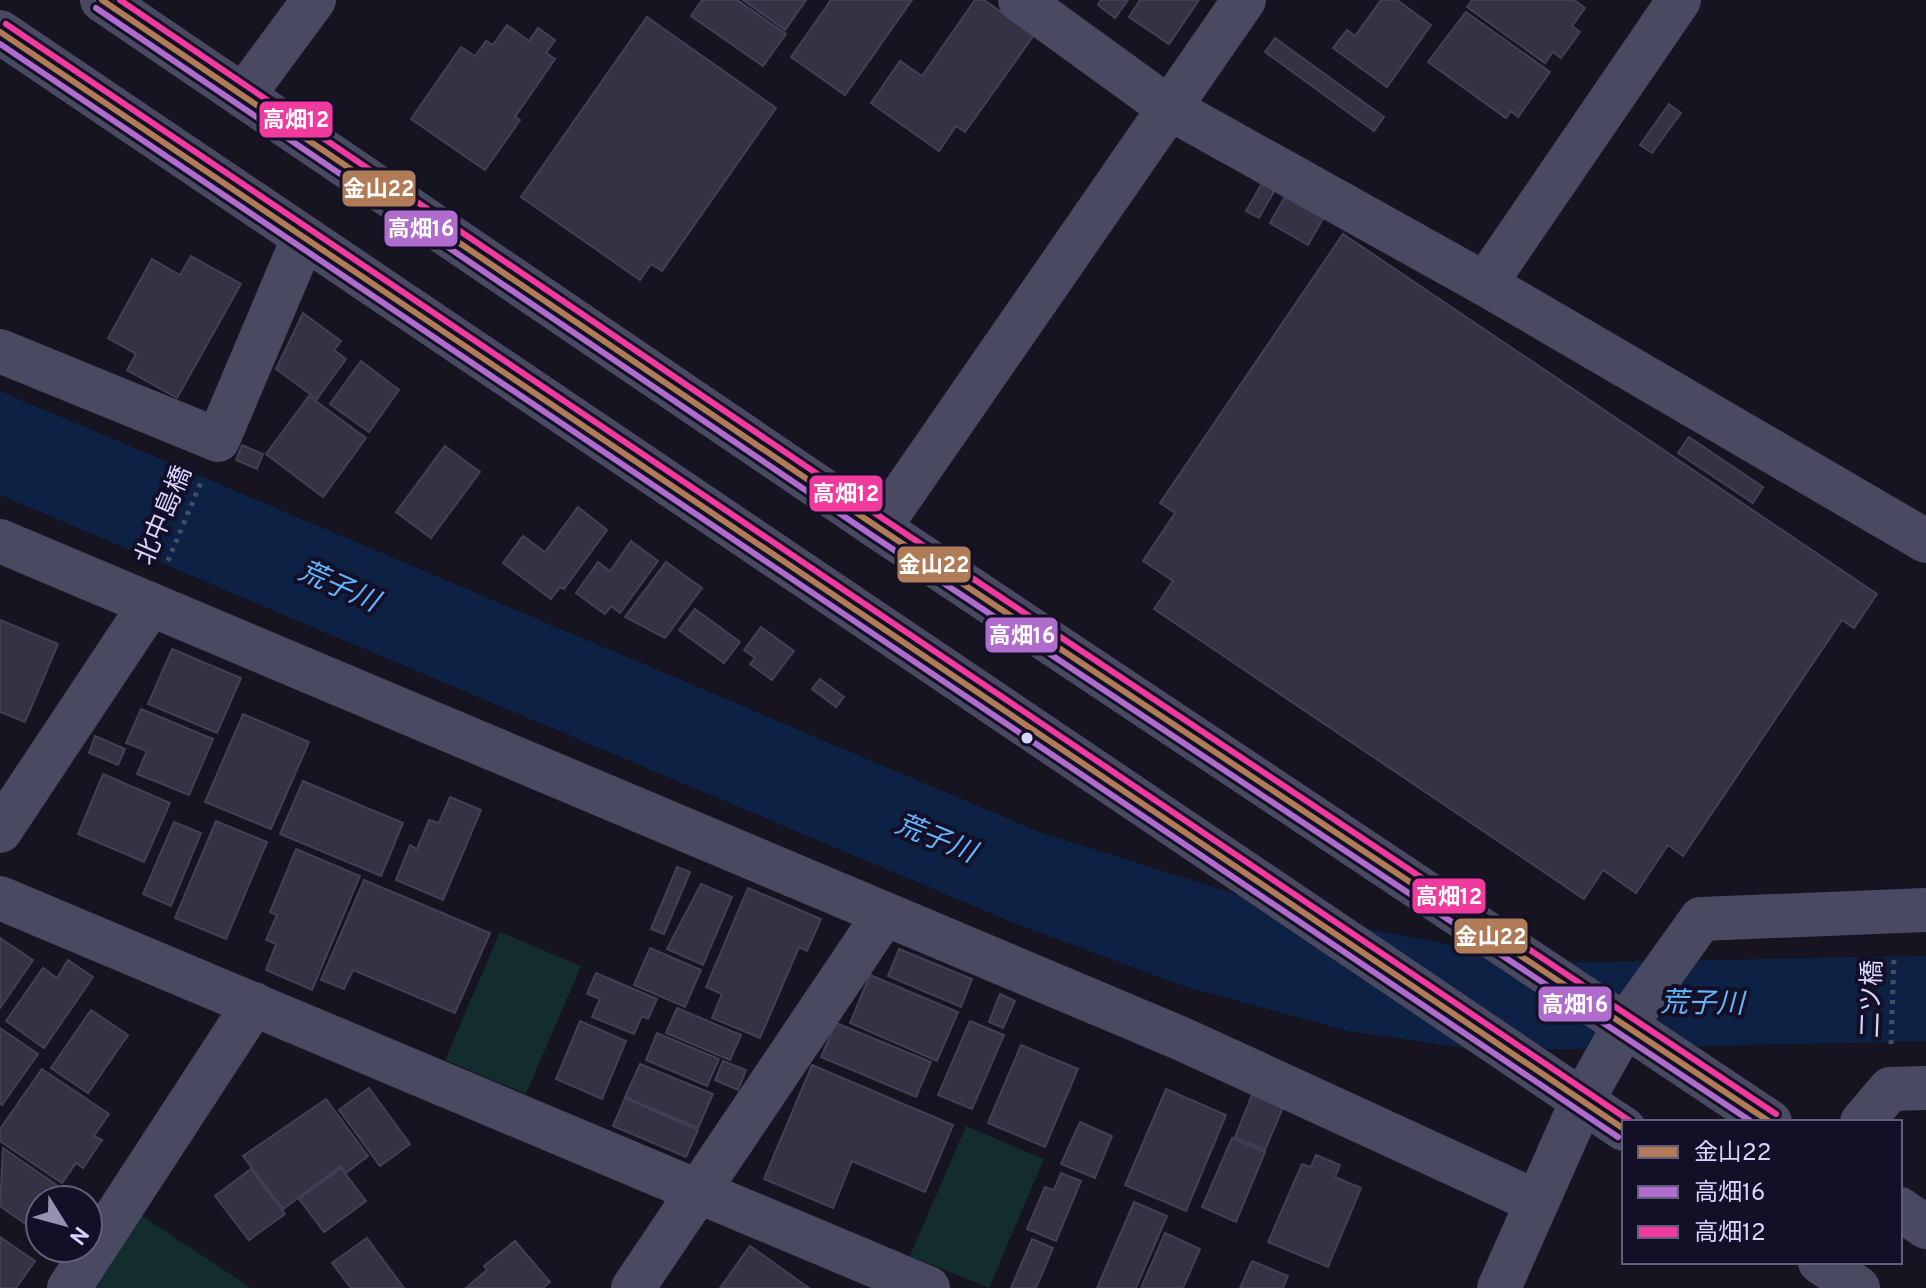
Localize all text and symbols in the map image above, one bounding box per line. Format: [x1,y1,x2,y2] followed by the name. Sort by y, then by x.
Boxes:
[258,100,334,139] line badge: 高畑12
[263,108,329,135] text: 高畑12
[341,169,417,208] line badge: 金山22
[344,177,414,204] text: 金山22
[383,209,459,248] line badge: 高畑16
[388,217,454,244] text: 高畑16
[129,462,201,570] street label: 北中島橋
[808,474,884,513] line badge: 高畑12
[813,482,879,509] text: 高畑12
[896,545,972,584] line badge: 金山22
[899,553,969,580] text: 金山22
[292,554,386,623] water label: 荒子川
[984,616,1059,654] line badge: 高畑16
[989,624,1055,651] text: 高畑16
[1019,730,1035,746] unlabelled marker
[889,808,983,874] water label: 荒子川
[1411,877,1487,915] line badge: 高畑12
[1416,885,1482,912] text: 高畑12
[1453,917,1529,955] line badge: 金山22
[1456,925,1526,952] text: 金山22
[1855,959,1891,1039] street label: 二ツ橋
[1537,985,1613,1023] line badge: 高畑16
[1660,986,1747,1024] water label: 荒子川
[1542,993,1608,1020] text: 高畑16
[1622,1120,1902,1264] legend
[1694,1139,1771,1169] text: 金山22
[1694,1179,1765,1209] text: 高畑16
[24,1184,104,1264] north arrow
[1694,1219,1766,1249] text: 高畑12
[62,1220,94,1249] text: N

